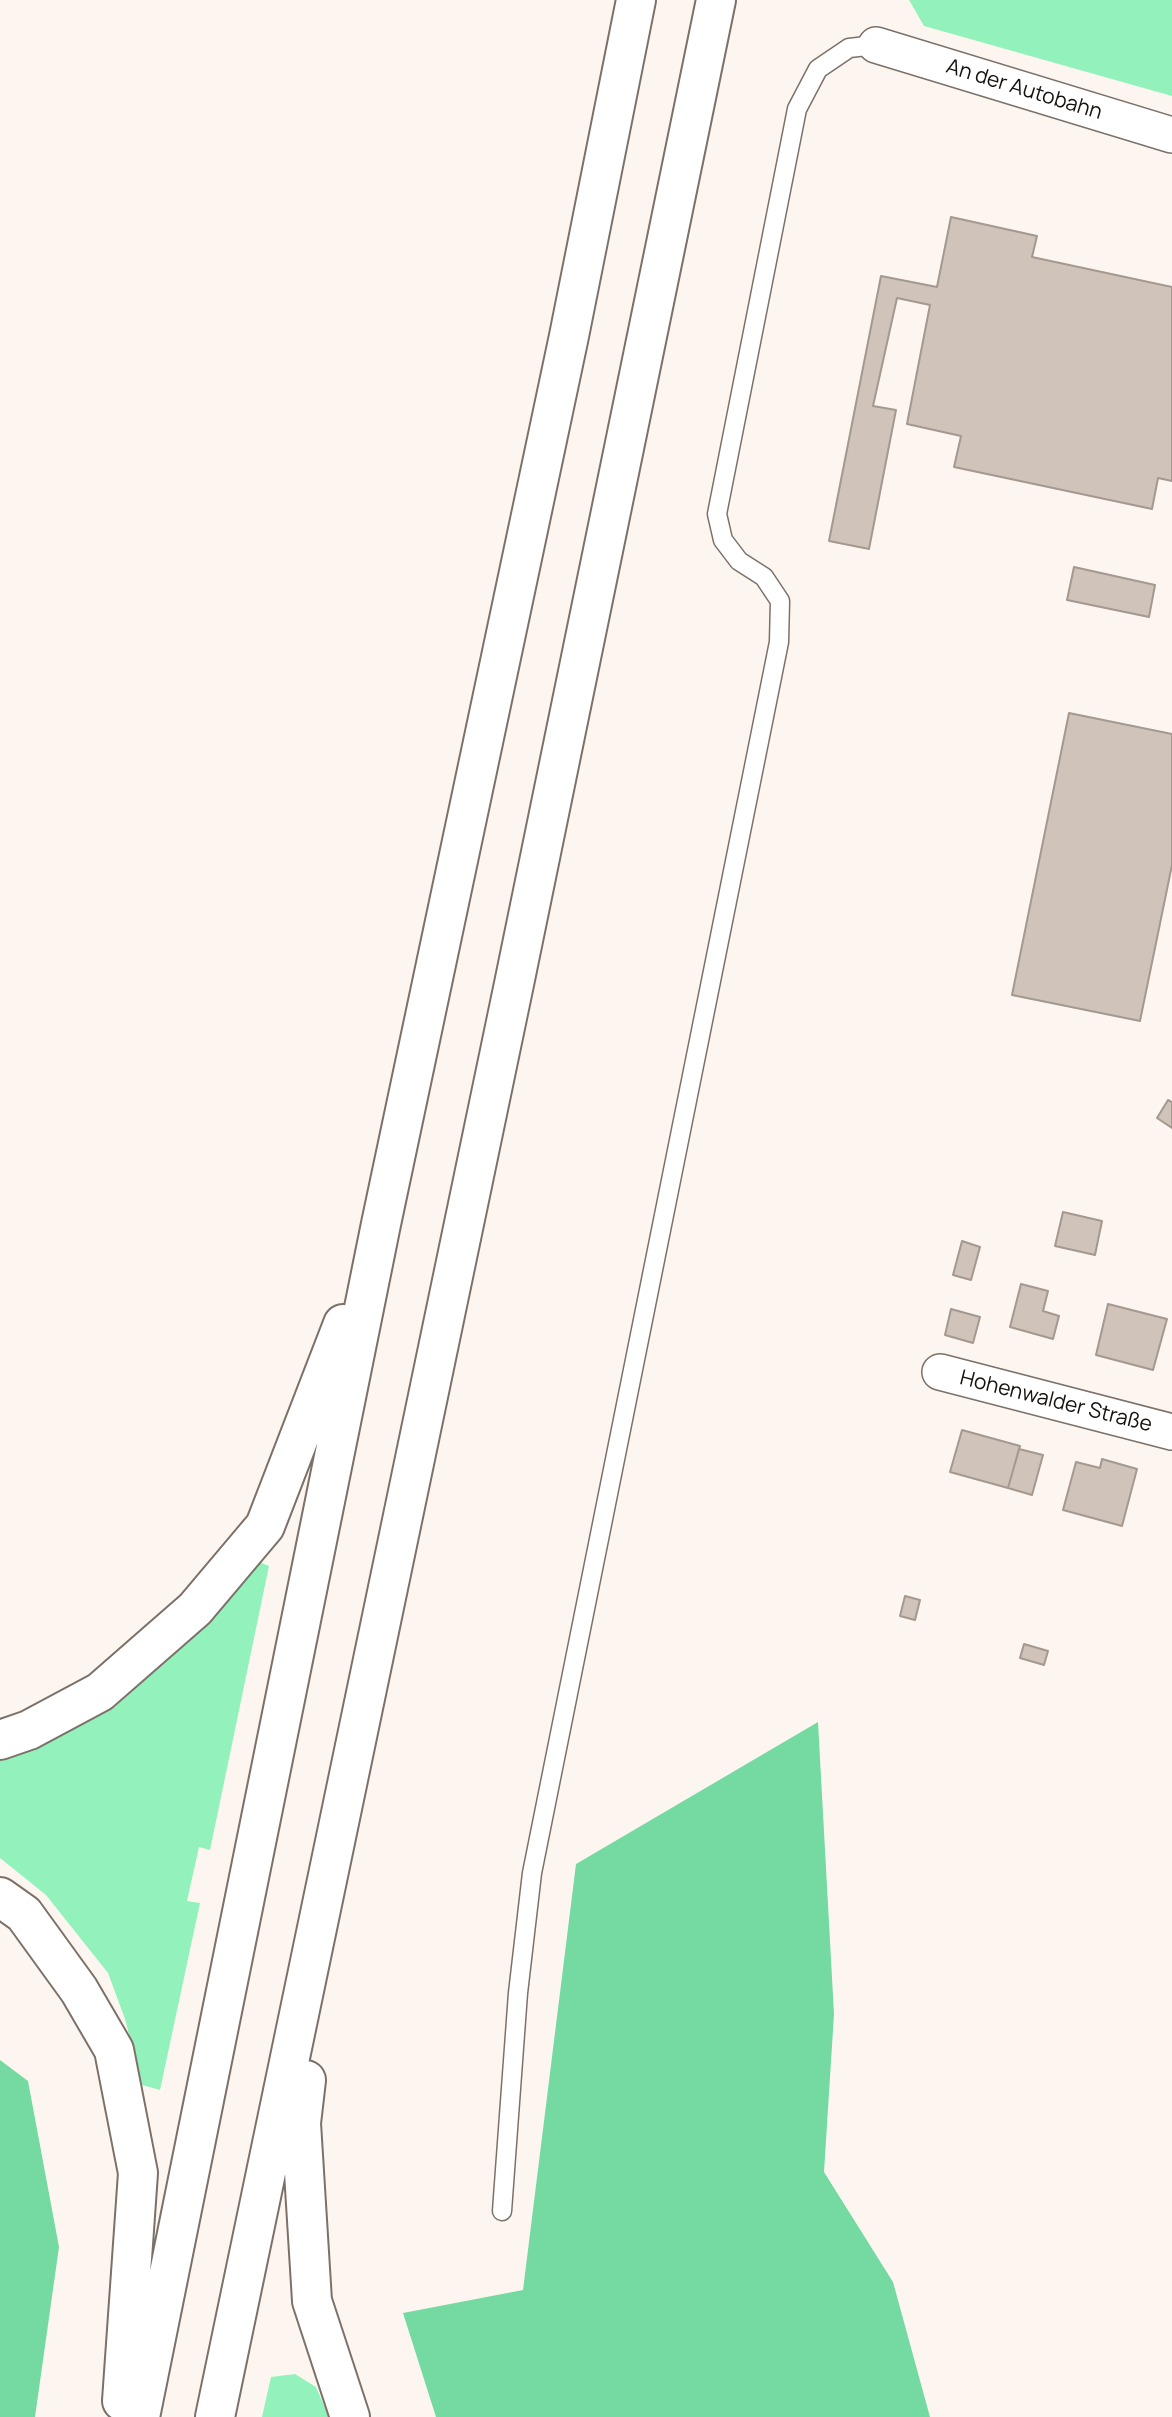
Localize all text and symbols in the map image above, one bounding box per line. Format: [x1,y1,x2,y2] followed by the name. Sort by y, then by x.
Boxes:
[943,54,1105,126] street label: An der Autobahn
[957,1366,1155,1438] street label: Hohenwalder Straße

